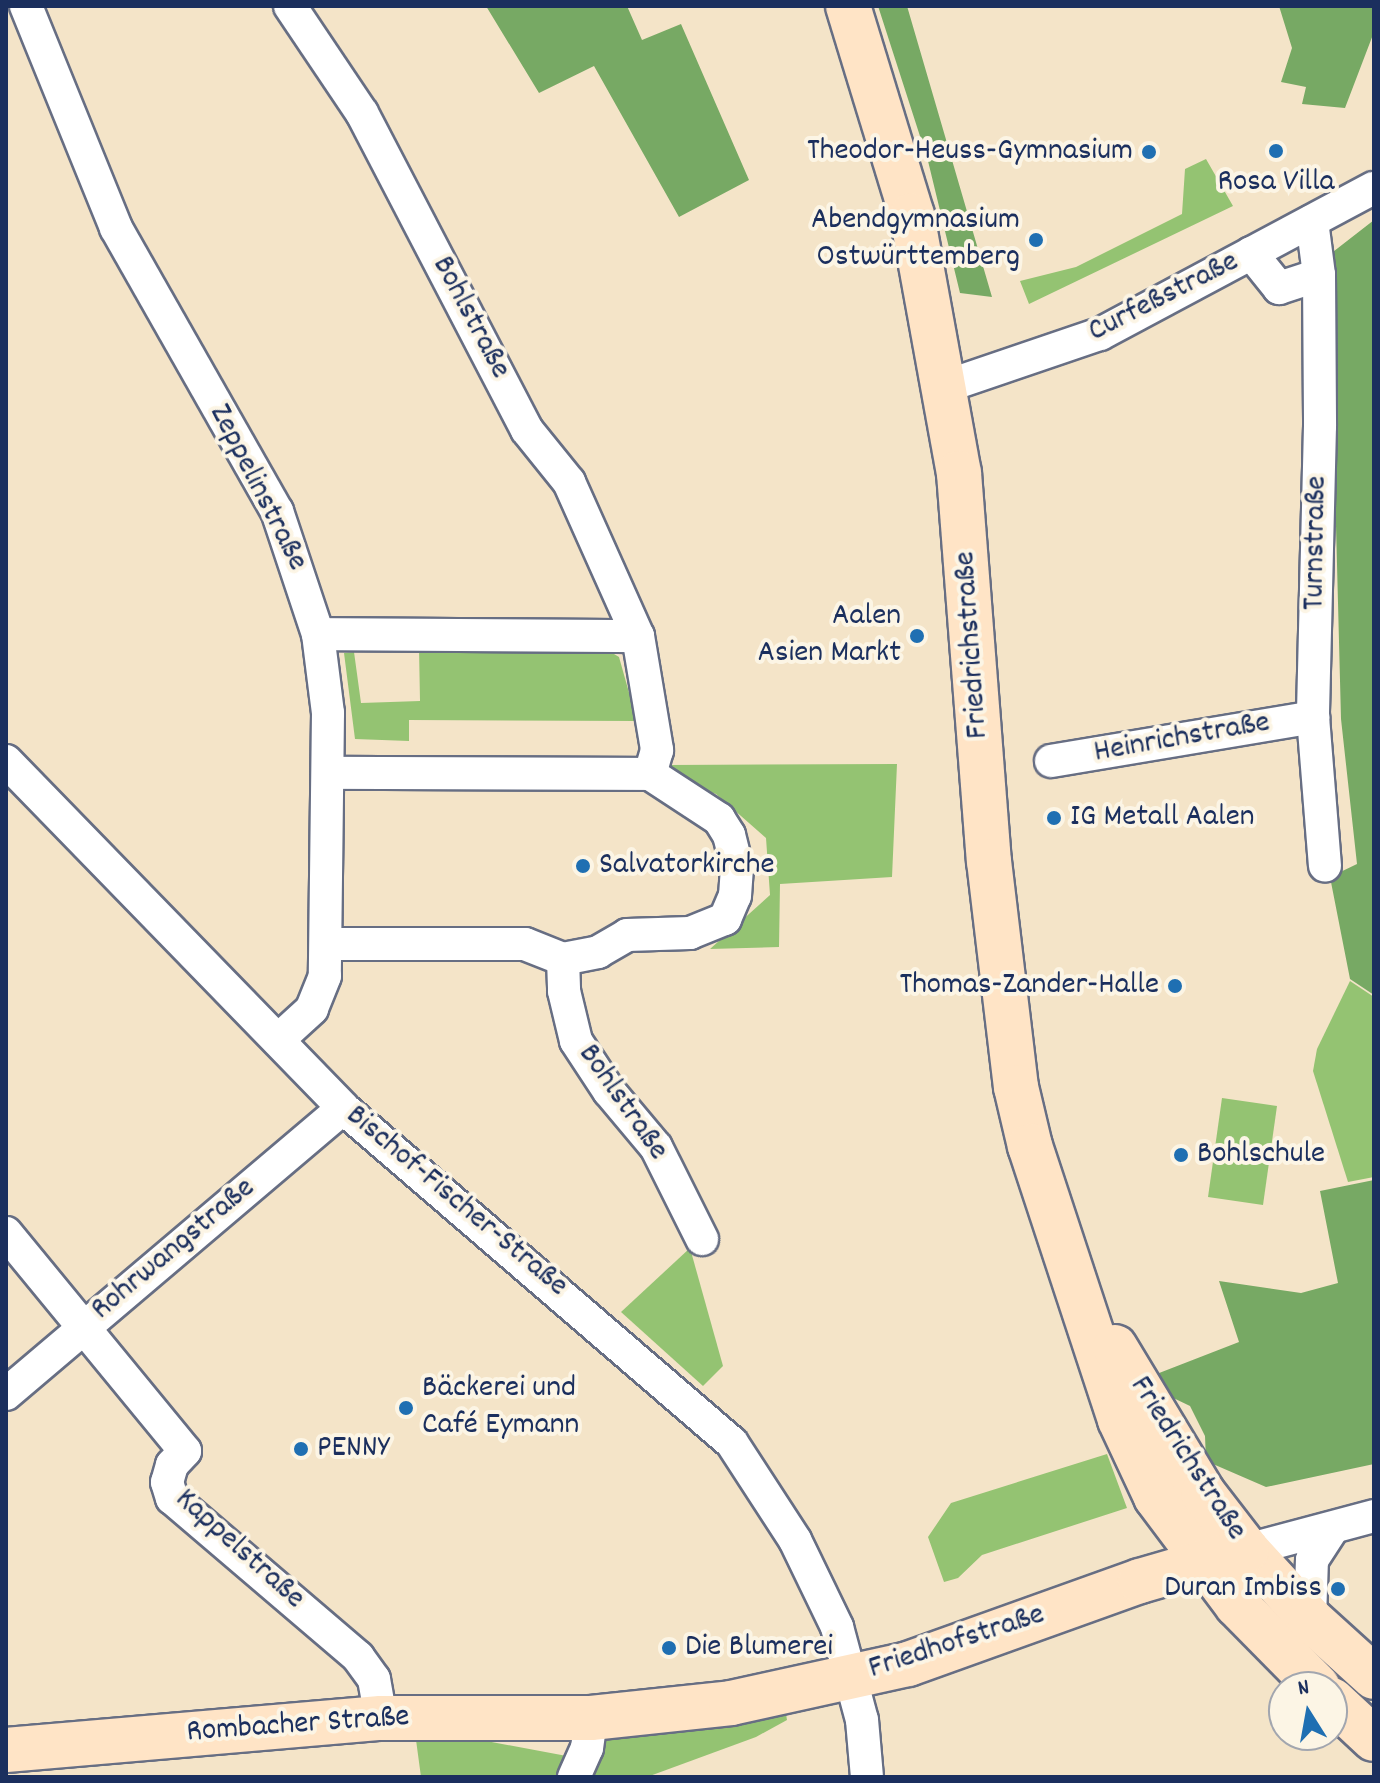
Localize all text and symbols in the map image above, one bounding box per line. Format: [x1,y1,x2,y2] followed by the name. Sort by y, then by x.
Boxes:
[807,133,1133,171] place label: Theodor-Heuss-Gymnasium
[1267,142,1285,160] marker: Rosa Villa
[1140,143,1158,161] marker: Theodor-Heuss-Gymnasium
[1217,164,1335,202] place label: Rosa Villa
[811,203,1020,278] place label: Abendgymnasium Ostwürttemberg
[1027,231,1045,249] marker: Abendgymnasium Ostwürttemberg
[1082,244,1246,352] street label: Curfeßstraße
[422,250,518,386] street label: Bohlstraße
[199,398,315,578] street label: Zeppelinstraße
[1297,475,1337,611] street label: Turnstraße
[947,550,999,740] street label: Friedrichstraße
[757,599,901,674] place label: Aalen Asien Markt
[908,627,926,645] marker: Aalen Asien Markt
[1091,705,1273,773] street label: Heinrichstraße
[1070,799,1255,837] place label: IG Metall Aalen
[1045,809,1063,827] marker: IG Metall Aalen
[599,847,774,885] place label: Salvatorkirche
[574,857,592,875] marker: Salvatorkirche
[899,967,1159,1005] place label: Thomas-Zander-Halle
[1166,977,1184,995] marker: Thomas-Zander-Halle
[568,1037,676,1169] street label: Bohlstraße
[337,1098,575,1306] street label: Bischof-Fischer-Straße
[1197,1136,1325,1174] place label: Bohlschule
[1172,1146,1190,1164] marker: Bohlschule
[84,1170,264,1330] street label: Rohrwangstraße
[1120,1370,1254,1548] street label: Friedrichstraße
[422,1371,579,1446] place label: Bäckerei und Café Eymann
[397,1399,415,1417] marker: Bäckerei und Café Eymann
[317,1430,389,1468] place label: PENNY
[292,1440,310,1458] marker: PENNY
[166,1481,312,1619] street label: Kappelstraße
[1164,1570,1322,1608] place label: Duran Imbiss
[1329,1580,1347,1598] marker: Duran Imbiss
[864,1597,1050,1689] street label: Friedhofstraße
[685,1629,833,1667] place label: Die Blumerei
[660,1639,678,1657] marker: Die Blumerei
[1268,1671,1348,1751] north arrow
[1295,1673,1312,1705] text: N
[185,1699,411,1753] street label: Rombacher Straße

